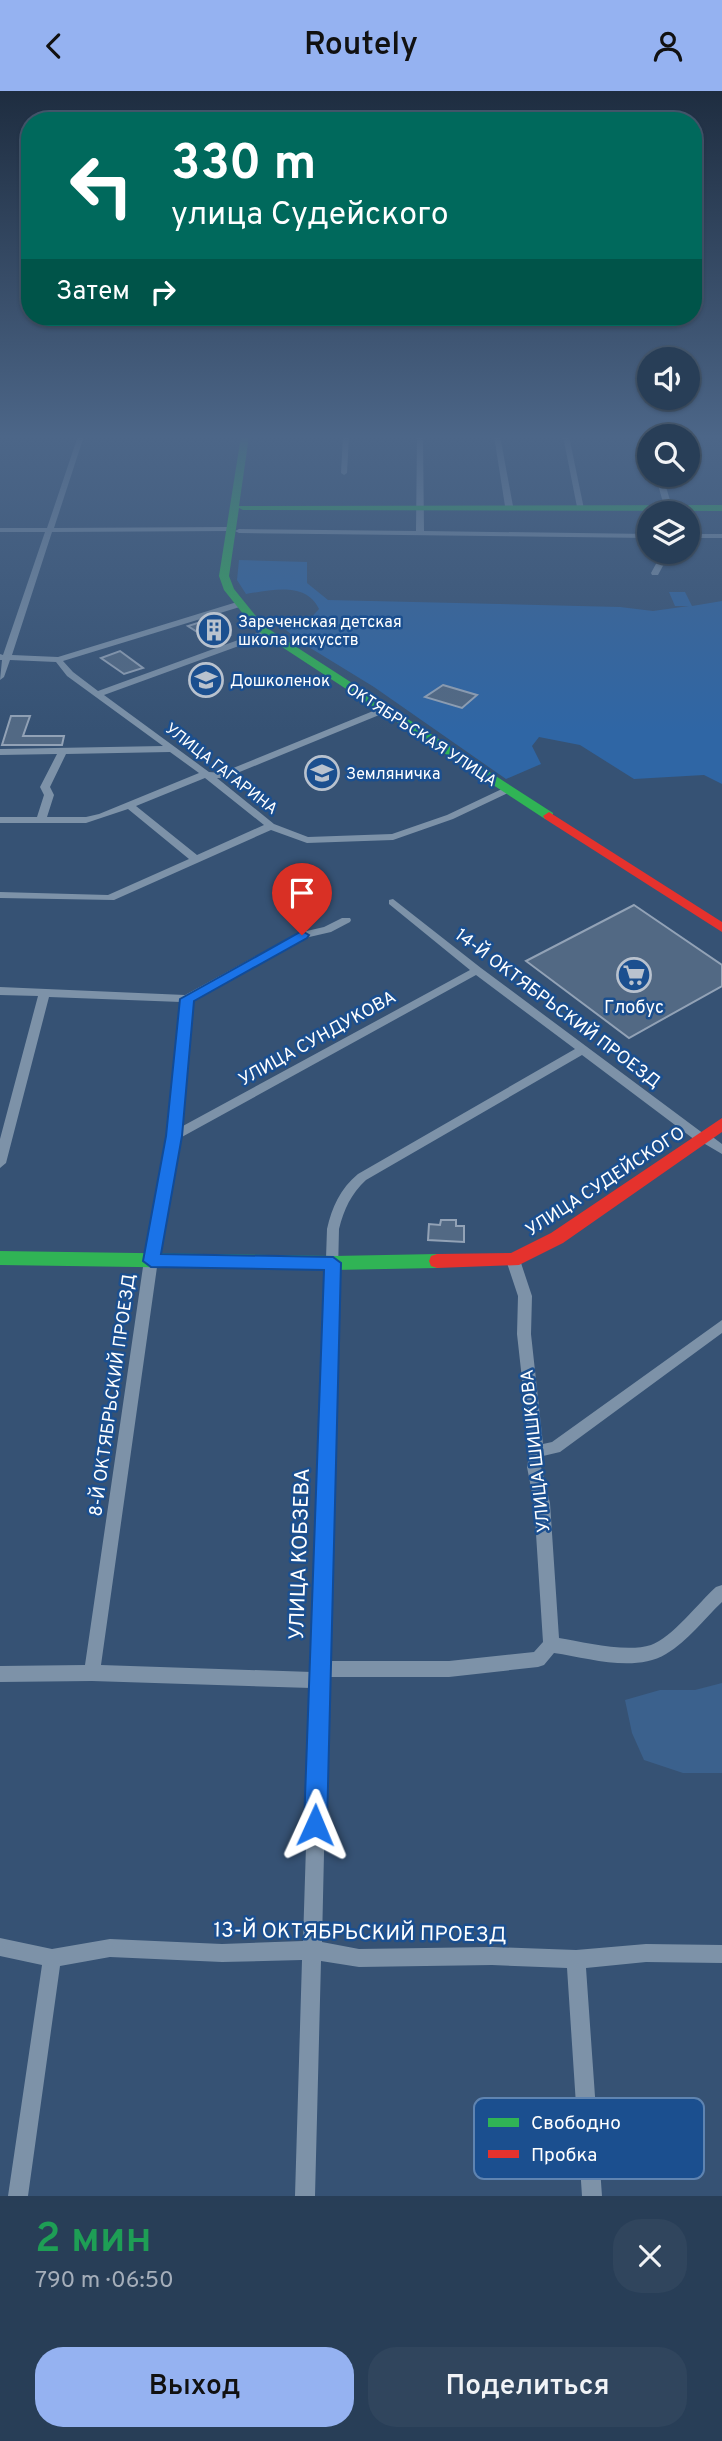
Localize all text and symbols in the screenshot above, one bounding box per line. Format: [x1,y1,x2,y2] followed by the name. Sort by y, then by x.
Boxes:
[304,26,418,66] text: Routely
[35,27,73,65] icon: back
[649,27,687,65] icon: person
[171,135,316,197] text: 330 m
[56,140,147,231] icon: left
[171,196,449,236] text: улица Судейского
[144,273,182,311] icon: right
[56,276,130,309] text: Затем
[637,347,700,564] map controls
[637,347,700,410] button: sound
[637,424,700,487] button: search
[637,501,700,564] button: layers
[195,611,233,649] building icon: Зареченская детская школа искусств
[238,613,402,651] place label: Зареченская детская школа искусств
[187,661,225,699] school or university icon: Дошколенок
[230,672,330,692] place label: Дошколенок
[342,679,500,792] street label: ОКТЯБРЬСКАЯ УЛИЦА
[160,719,281,820] street label: УЛИЦА ГАГАРИНА
[303,754,341,792] school or university icon: Земляничка
[346,765,440,785] place label: Земляничка
[272,863,332,935] pin
[283,874,321,912] icon: arrive
[450,923,666,1094] street label: 14-Й ОКТЯБРЬСКИЙ ПРОЕЗД
[615,956,653,994] supermarket icon: Глобус
[235,986,401,1092] street label: УЛИЦА СУНДУКОВА
[604,997,664,1020] place label: Глобус
[521,1120,690,1242] street label: УЛИЦА СУДЕЙСКОГО
[83,1272,142,1518] street label: 8-Й ОКТЯБРЬСКИЙ ПРОЕЗД
[516,1368,557,1534] street label: УЛИЦА ШИШКОВА
[284,1468,317,1640] street label: УЛИЦА КОБЗЕВА
[278,1788,352,1862] position arrow
[213,1916,507,1950] street label: 13-Й ОКТЯБРЬСКИЙ ПРОЕЗД
[474,2098,704,2179] legend
[531,2112,621,2136] text: Свободно
[531,2144,597,2168] text: Пробка
[35,2214,152,2267] text: 2 мин
[613,2219,687,2293] button: close
[35,2267,174,2296] text: 790 m · 06:50
[35,2347,354,2427] button: Выход
[368,2347,687,2427] button: Поделиться

